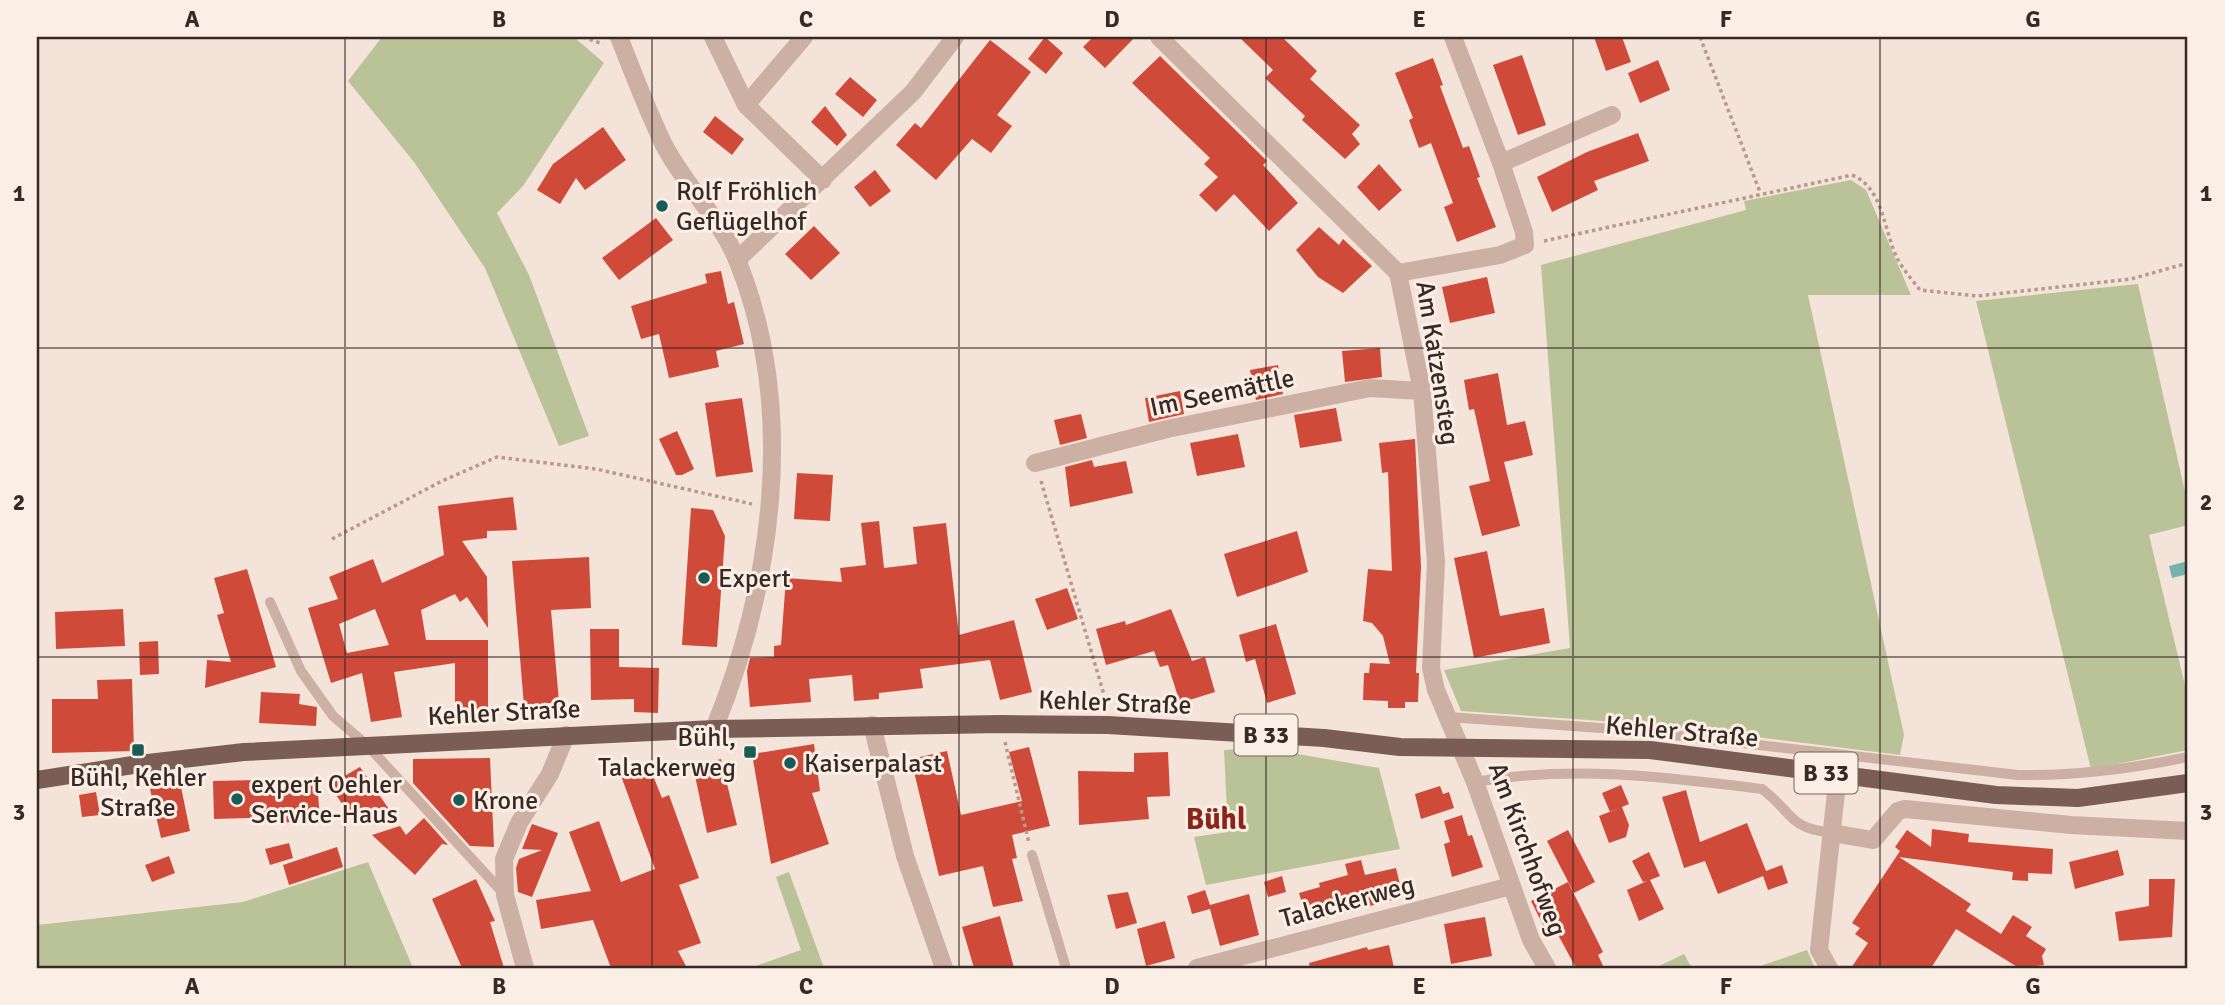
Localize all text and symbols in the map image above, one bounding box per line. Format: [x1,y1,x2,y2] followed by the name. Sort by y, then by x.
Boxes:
[185,5,200,34] text: A
[492,5,506,34] text: B
[799,5,813,34] text: C
[1104,5,1120,34] text: D
[1412,5,1426,34] text: E
[1720,5,1732,34] text: F
[2025,5,2041,34] text: G
[676,176,817,238] place label: Rolf Fröhlich Geflügelhof
[13,179,25,208] text: 1
[2200,179,2212,208] text: 1
[654,198,670,214] marker: Rolf Fröhlich Geflügelhof
[1408,279,1466,447] street label: Am Katzensteg
[1147,362,1297,424] street label: Im Seemättle
[13,488,25,517] text: 2
[2200,488,2212,517] text: 2
[718,563,791,595] place label: Expert
[696,570,712,586] marker: Expert
[1038,684,1192,722] street label: Kehler Straße
[427,693,581,733] street label: Kehler Straße
[1604,709,1760,755] street label: Kehler Straße
[1234,714,1298,756] road number: B 33
[598,722,736,784] place label: Bühl, Talackerweg
[130,742,146,758] marker: Bühl, Kehler Straße
[742,744,758,760] marker: Bühl, Talackerweg
[804,748,942,780] place label: Kaiserpalast
[1794,752,1857,794] road number: B 33
[782,755,798,771] marker: Kaiserpalast
[1481,758,1573,941] street label: Am Kirchhofweg
[70,762,207,824] place label: Bühl, Kehler Straße
[251,769,402,831] place label: expert Oehler Service-Haus
[473,785,538,817] place label: Krone
[229,791,245,807] marker: expert Oehler Service-Haus
[451,792,467,808] marker: Krone
[13,798,25,827] text: 3
[2200,798,2212,827] text: 3
[1186,801,1246,838] district label: Bühl
[1277,869,1418,935] street label: Talackerweg
[185,972,200,1001] text: A
[492,972,506,1001] text: B
[799,972,813,1001] text: C
[1104,972,1120,1001] text: D
[1412,972,1426,1001] text: E
[1720,972,1732,1001] text: F
[2025,972,2041,1001] text: G

